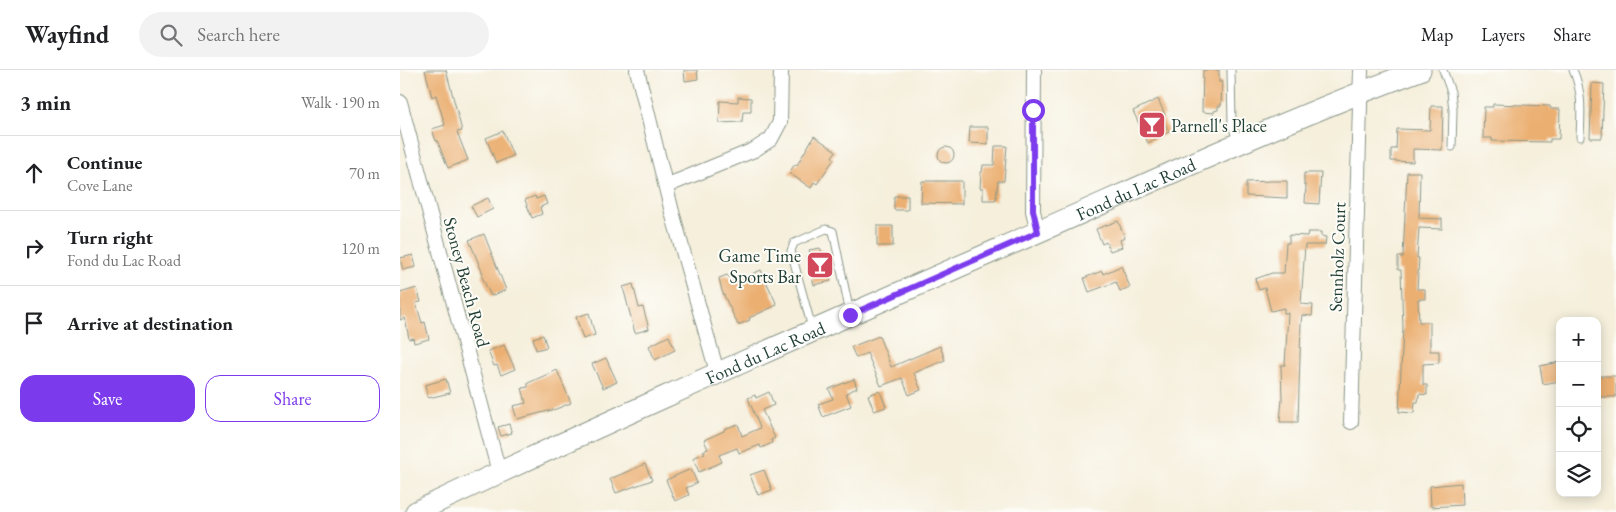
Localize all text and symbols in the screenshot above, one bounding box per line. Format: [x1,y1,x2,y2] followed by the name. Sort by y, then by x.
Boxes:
[139,12,489,57] search box
[25,19,109,50] text: Wayfind
[157,21,185,49] icon: search
[197,22,280,47] text: Search here
[1421,23,1453,46] text: Map
[1481,23,1525,46] text: Layers
[1553,23,1591,46] text: Share
[20,89,71,116] text: 3 min
[301,92,380,113] text: Walk · 190 m
[1022,99,1045,122] route start
[1137,110,1167,140] bar icon: Parnell's Place
[1171,114,1267,137] place label: Parnell's Place
[67,150,142,175] text: Continue
[1072,152,1200,225] street label: Fond du Lac Road
[20,159,48,187] icon: ahead
[349,163,380,184] text: 70 m
[67,175,133,196] text: Cove Lane
[1324,201,1350,312] street label: Sennholz Court
[439,215,496,350] street label: Stoney Beach Road
[67,225,153,250] text: Turn right
[20,234,48,262] icon: right
[341,238,380,259] text: 120 m
[719,244,801,288] place label: Game Time Sports Bar
[67,250,181,271] text: Fond du Lac Road
[805,250,835,280] bar icon: Game Time Sports Bar
[839,304,862,327] route end
[20,309,48,337] icon: arrive
[67,311,233,336] text: Arrive at destination
[702,315,829,389] street label: Fond du Lac Road
[1556,317,1601,497] map controls
[1556,317,1601,362] button: +
[1556,362,1601,407] button: −
[20,375,195,422] button: Save
[205,375,380,422] button: Share
[1556,407,1601,452] button: locate
[1556,452,1601,497] button: layers

